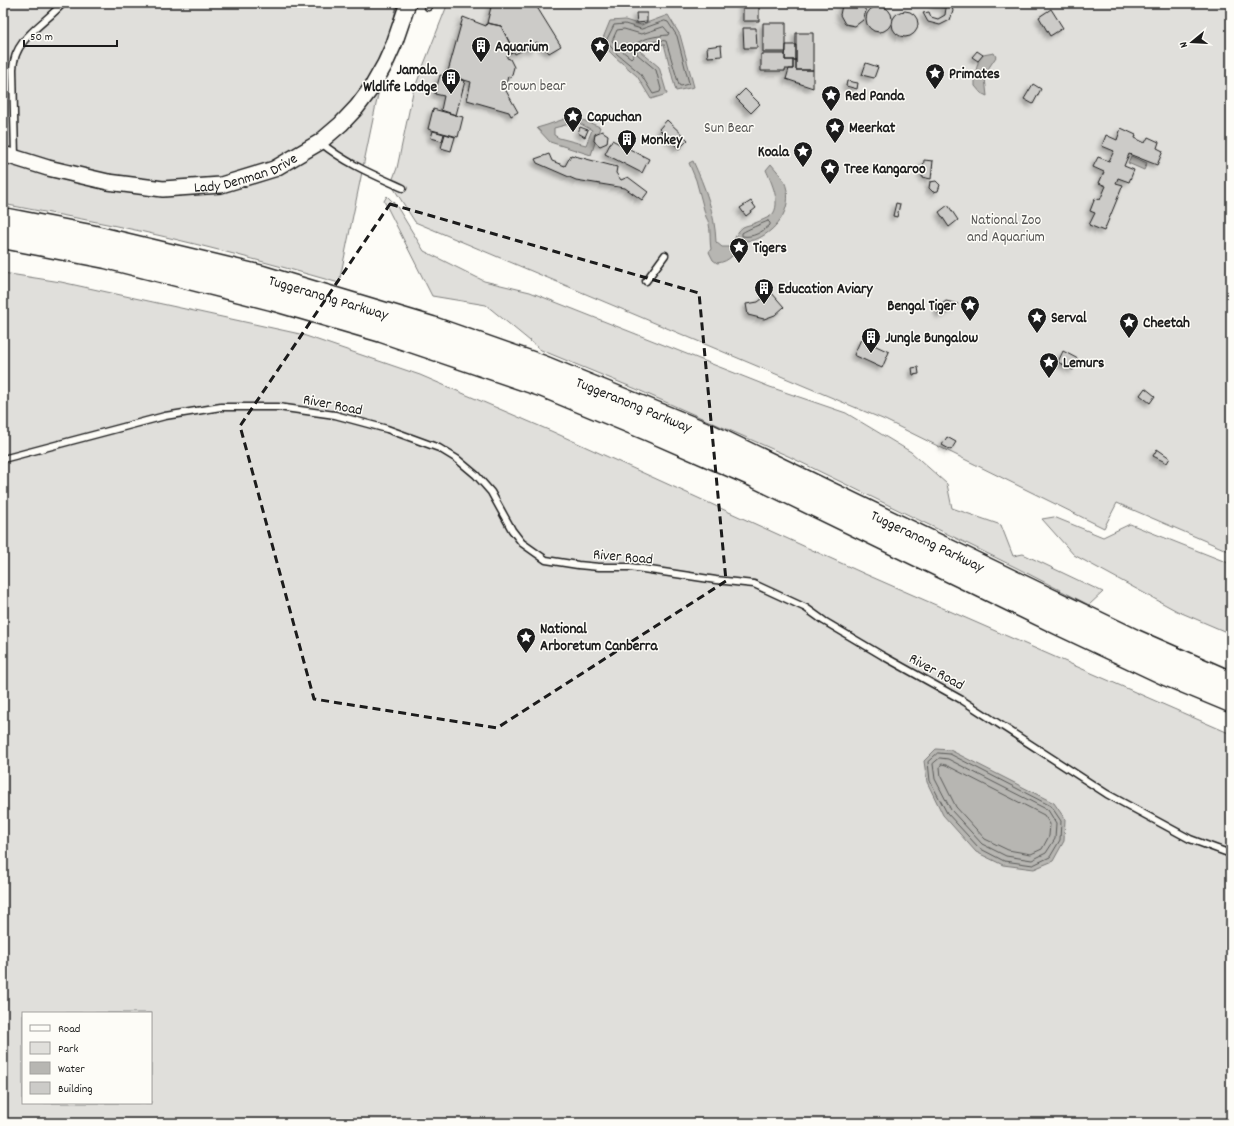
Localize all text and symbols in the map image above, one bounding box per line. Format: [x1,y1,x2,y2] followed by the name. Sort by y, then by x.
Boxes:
[24,22,117,48] scale bar
[1172,22,1212,62] north arrow
[30,29,53,46] text: 50 m
[470,35,492,63] building icon: Aquarium
[589,35,611,63] place icon: Leopard
[495,37,548,59] place label: Aquarium
[614,37,660,59] place label: Leopard
[1176,39,1193,50] text: N
[363,60,438,99] place label: Jamala Wldlife Lodge
[924,62,946,90] place icon: Primates
[949,64,1000,86] place label: Primates
[440,67,462,95] building icon: Jamala Wldlife Lodge
[500,76,566,98] park label: Brown bear
[820,84,842,112] place icon: Red Panda
[845,86,905,108] place label: Red Panda
[562,105,584,133] place icon: Capuchan
[587,107,642,129] place label: Capuchan
[824,116,846,144] place icon: Meerkat
[704,118,754,140] park label: Sun Bear
[849,118,896,140] place label: Meerkat
[616,128,638,156] building icon: Monkey
[641,130,683,152] place label: Monkey
[792,140,814,168] place icon: Koala
[758,142,790,164] place label: Koala
[193,148,303,200] street label: Lady Denman Drive
[819,157,841,185] place icon: Tree Kangaroo
[844,159,926,181] place label: Tree Kangaroo
[967,210,1045,249] park label: National Zoo and Aquarium
[728,236,750,264] place icon: Tigers
[753,238,787,260] place label: Tigers
[266,271,391,327] street label: Tuggeranong Parkway
[753,277,775,305] building icon: Education Aviary
[778,279,873,301] place label: Education Aviary
[959,294,981,322] place icon: Bengal Tiger
[887,296,956,318] place label: Bengal Tiger
[1026,306,1048,334] place icon: Serval
[1051,308,1087,330] place label: Serval
[1118,311,1140,339] place icon: Cheetah
[1143,313,1190,335] place label: Cheetah
[860,326,882,354] building icon: Jungle Bungalow
[885,328,978,350] place label: Jungle Bungalow
[1038,351,1060,379] place icon: Lemurs
[1063,353,1104,375] place label: Lemurs
[572,372,696,440] street label: Tuggeranong Parkway
[301,389,364,422] street label: River Road
[866,506,988,580] street label: Tuggeranong Parkway
[592,544,654,572] street label: River Road
[540,619,658,658] place label: National Arboretum Canberra
[515,626,537,654] place icon: National Arboretum Canberra
[904,649,968,697] street label: River Road
[22,1012,152,1104] legend
[58,1021,80,1038] text: Road
[58,1041,79,1058] text: Park
[58,1061,85,1078] text: Water
[58,1081,93,1098] text: Building

